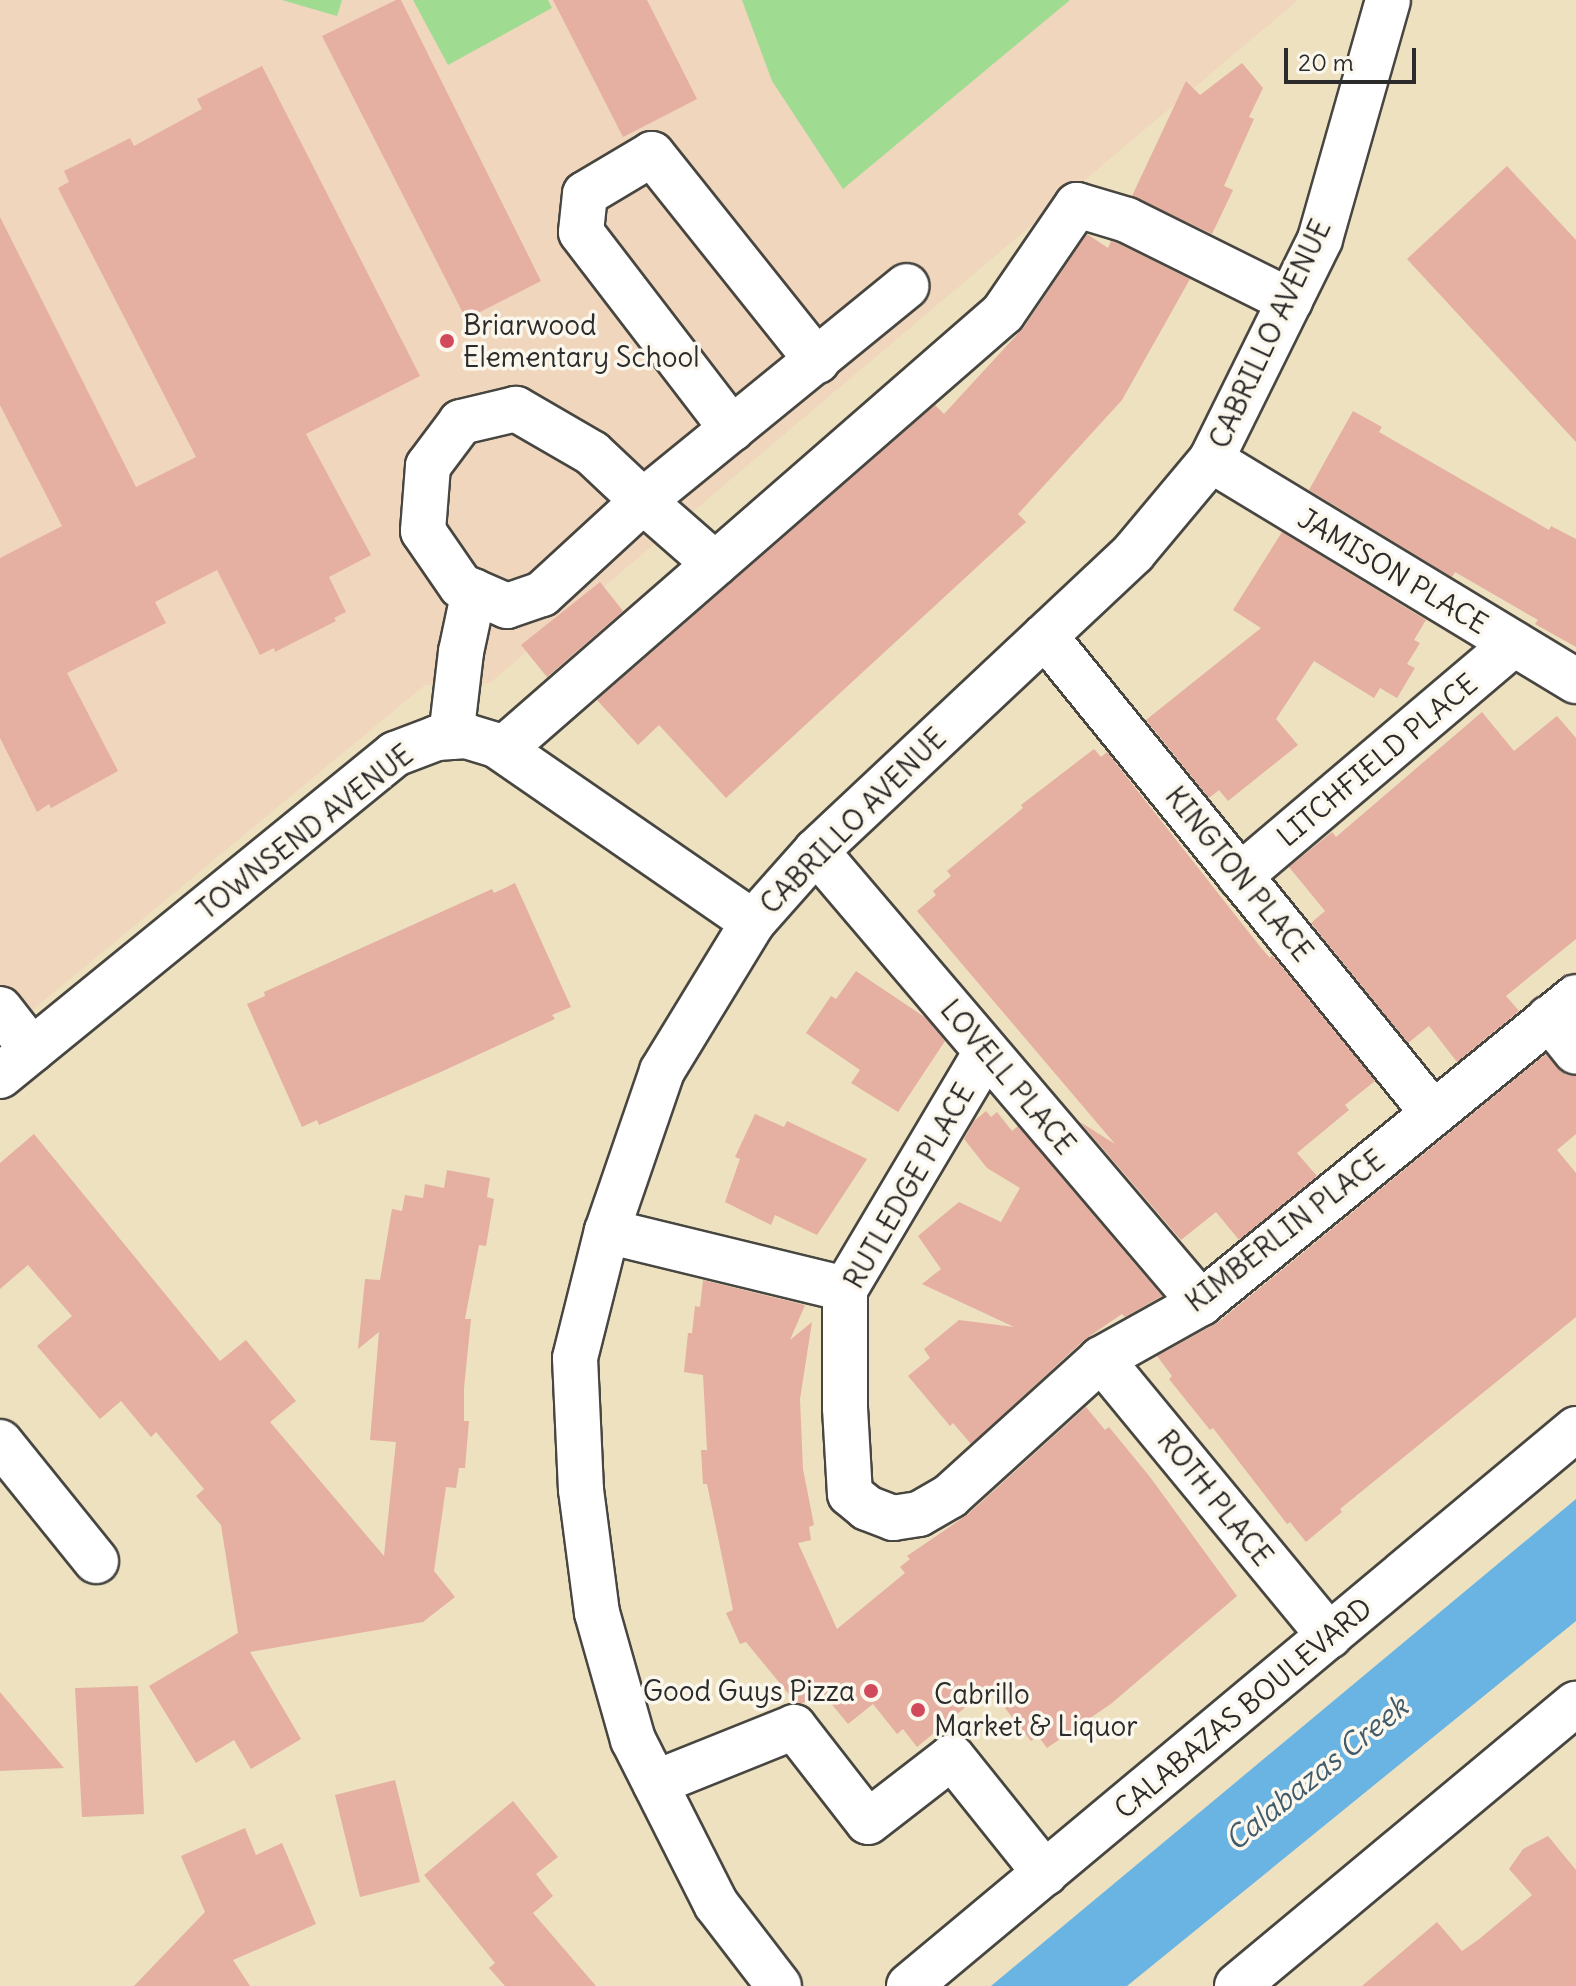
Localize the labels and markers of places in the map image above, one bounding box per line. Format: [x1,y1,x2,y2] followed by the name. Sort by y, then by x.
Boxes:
[463,308,700,374] place label: Briarwood Elementary School
[438,332,456,350] marker: Briarwood Elementary School
[643,1674,855,1708] place label: Good Guys Pizza
[934,1677,1138,1743] place label: Cabrillo Market & Liquor
[862,1682,880,1700] marker: Good Guys Pizza
[909,1701,927,1719] marker: Cabrillo Market & Liquor

